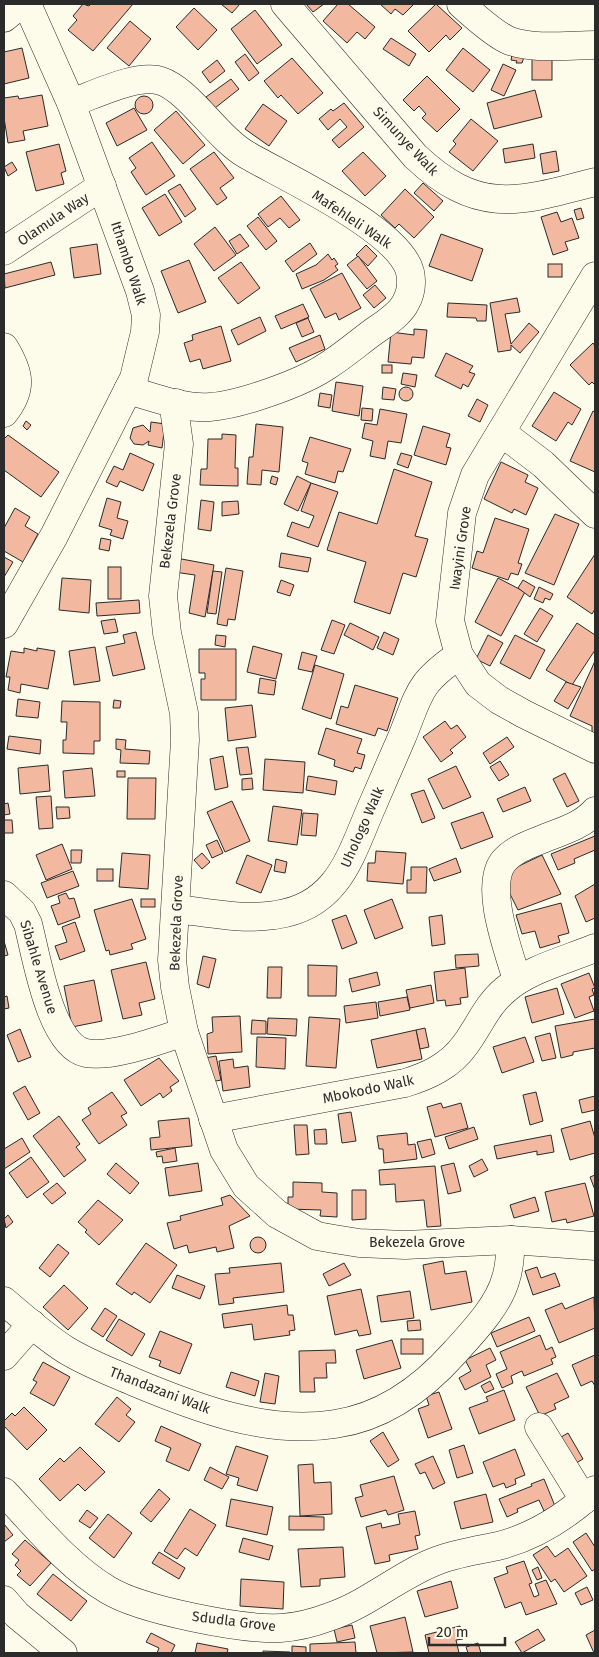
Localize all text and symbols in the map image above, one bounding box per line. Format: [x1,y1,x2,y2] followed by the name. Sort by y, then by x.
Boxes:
[369,103,442,180] street label: Simunye Walk
[309,187,395,253] street label: Mafehleli Walk
[14,189,92,249] street label: Olamula Way
[107,219,150,308] street label: Ithambo Walk
[156,472,185,570] street label: Bekezela Grove
[446,505,475,591] street label: Iwayini Grove
[337,783,388,870] street label: Uhologo Walk
[166,875,187,971] street label: Bekezela Grove
[16,918,61,1016] street label: Sibahle Avenue
[321,1071,416,1107] street label: Mbokodo Walk
[369,1234,465,1251] street label: Bekezela Grove
[107,1363,213,1418] street label: Thandazani Walk
[191,1608,277,1635] street label: Sdudla Grove
[429,1614,505,1646] scale bar
[436,1623,469,1641] text: 20 m

